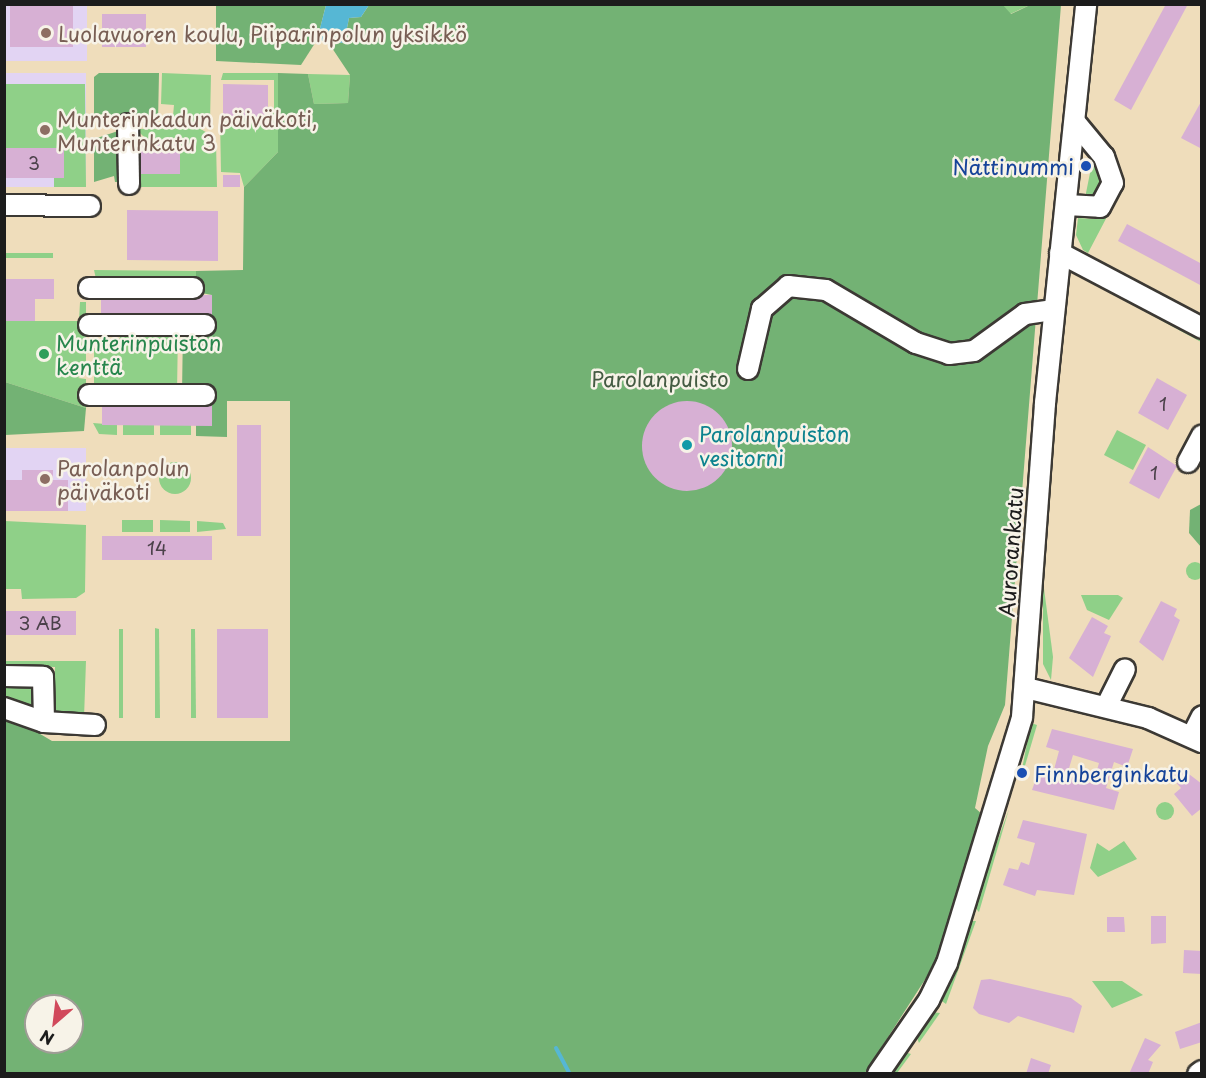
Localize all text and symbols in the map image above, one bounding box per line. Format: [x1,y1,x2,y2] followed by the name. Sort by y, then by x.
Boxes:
[58,20,468,46] place label: Luolavuoren koulu, Piiparinpolun yksikkö
[39,26,53,40] marker: Luolavuoren koulu, Piiparinpolun yksikkö
[57,105,317,155] place label: Munterinkadun päiväkoti, Munterinkatu 3
[38,123,52,137] marker: Munterinkadun päiväkoti, Munterinkatu 3
[28,152,40,174] house number: 3
[952,153,1074,179] place label: Nättinummi
[1079,159,1093,173] marker: Nättinummi
[56,329,221,379] place label: Munterinpuiston kenttä
[37,347,51,361] marker: Munterinpuiston kenttä
[591,365,729,391] park label: Parolanpuisto
[1159,393,1167,415] house number: 1
[699,420,849,470] place label: Parolanpuiston vesitorni
[680,438,694,452] marker: Parolanpuiston vesitorni
[57,454,190,504] place label: Parolanpolun päiväkoti
[1150,462,1158,484] house number: 1
[38,472,52,486] marker: Parolanpolun päiväkoti
[993,486,1027,618] street label: Aurorankatu
[147,537,167,559] house number: 14
[18,612,62,634] house number: 3 AB
[1034,760,1189,786] place label: Finnberginkatu
[1015,766,1029,780] marker: Finnberginkatu
[24,994,84,1054] north arrow
[35,1025,58,1052] text: N

